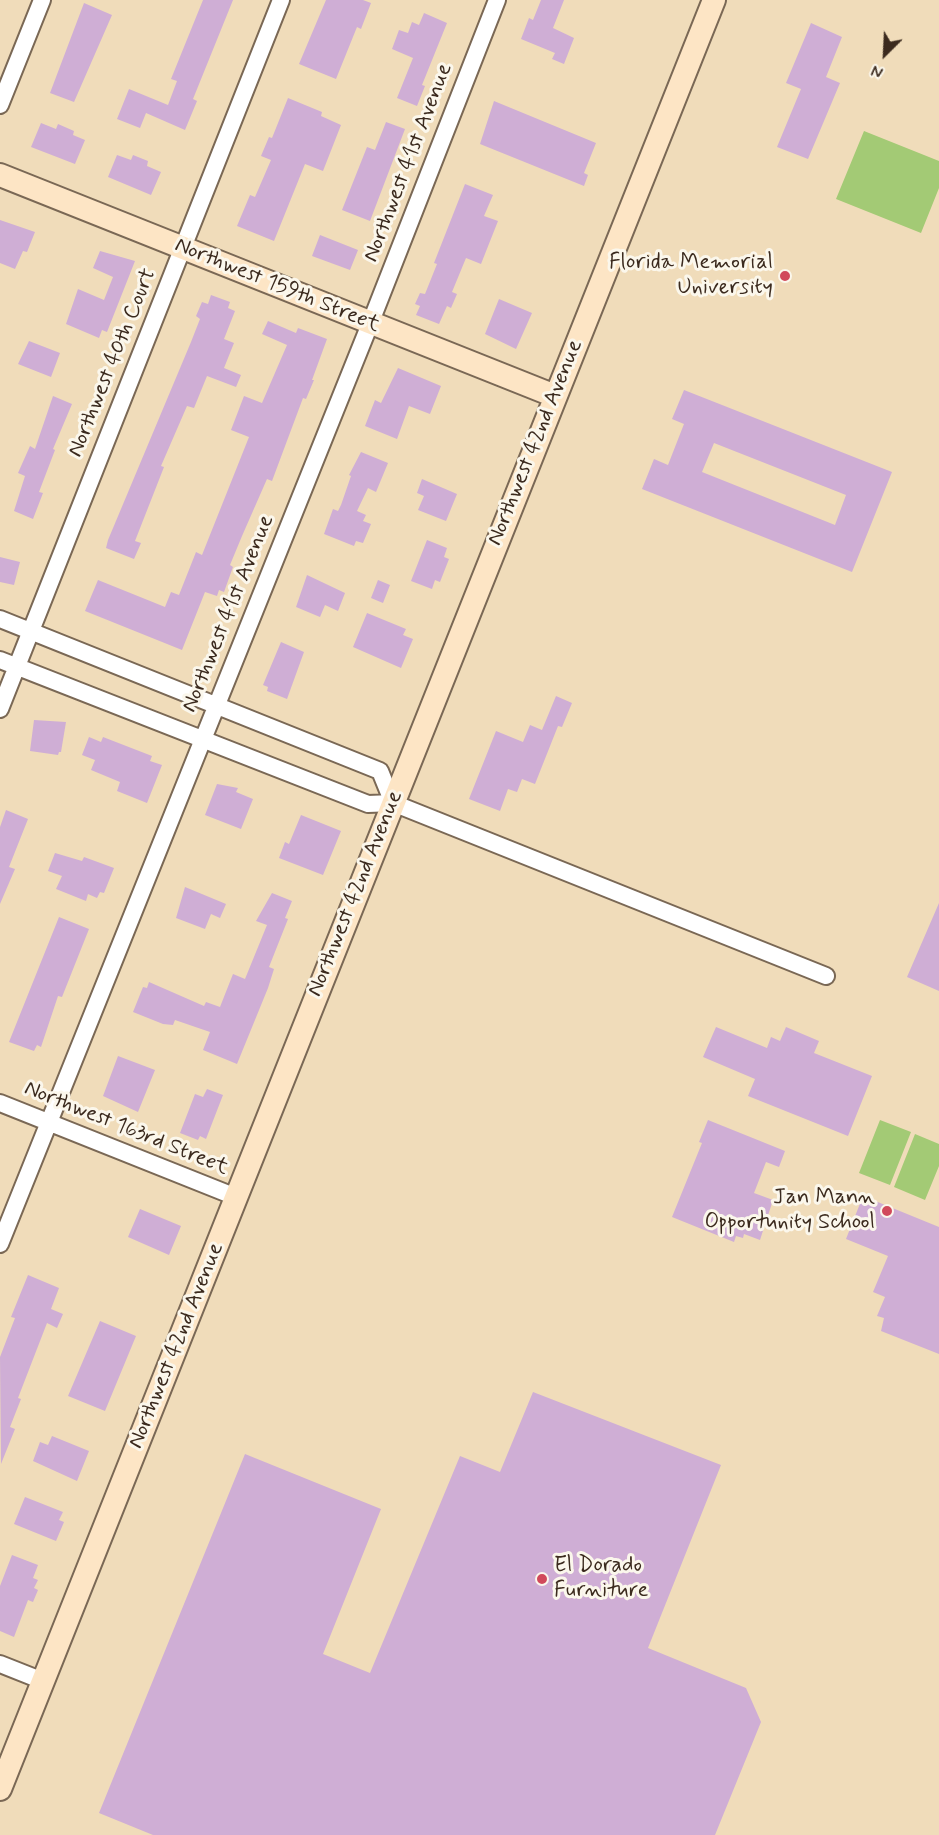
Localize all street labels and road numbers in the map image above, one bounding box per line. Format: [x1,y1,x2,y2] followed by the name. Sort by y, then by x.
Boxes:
[359,60,459,266] street label: Northwest 41st Avenue
[171,233,383,339] street label: Northwest 159th Street
[63,265,163,461] street label: Northwest 40th Court
[483,336,589,550] street label: Northwest 42nd Avenue
[177,511,281,717] street label: Northwest 41st Avenue
[303,787,409,1001] street label: Northwest 42nd Avenue
[20,1076,232,1182] street label: Northwest 163rd Street
[124,1239,230,1453] street label: Northwest 42nd Avenue

